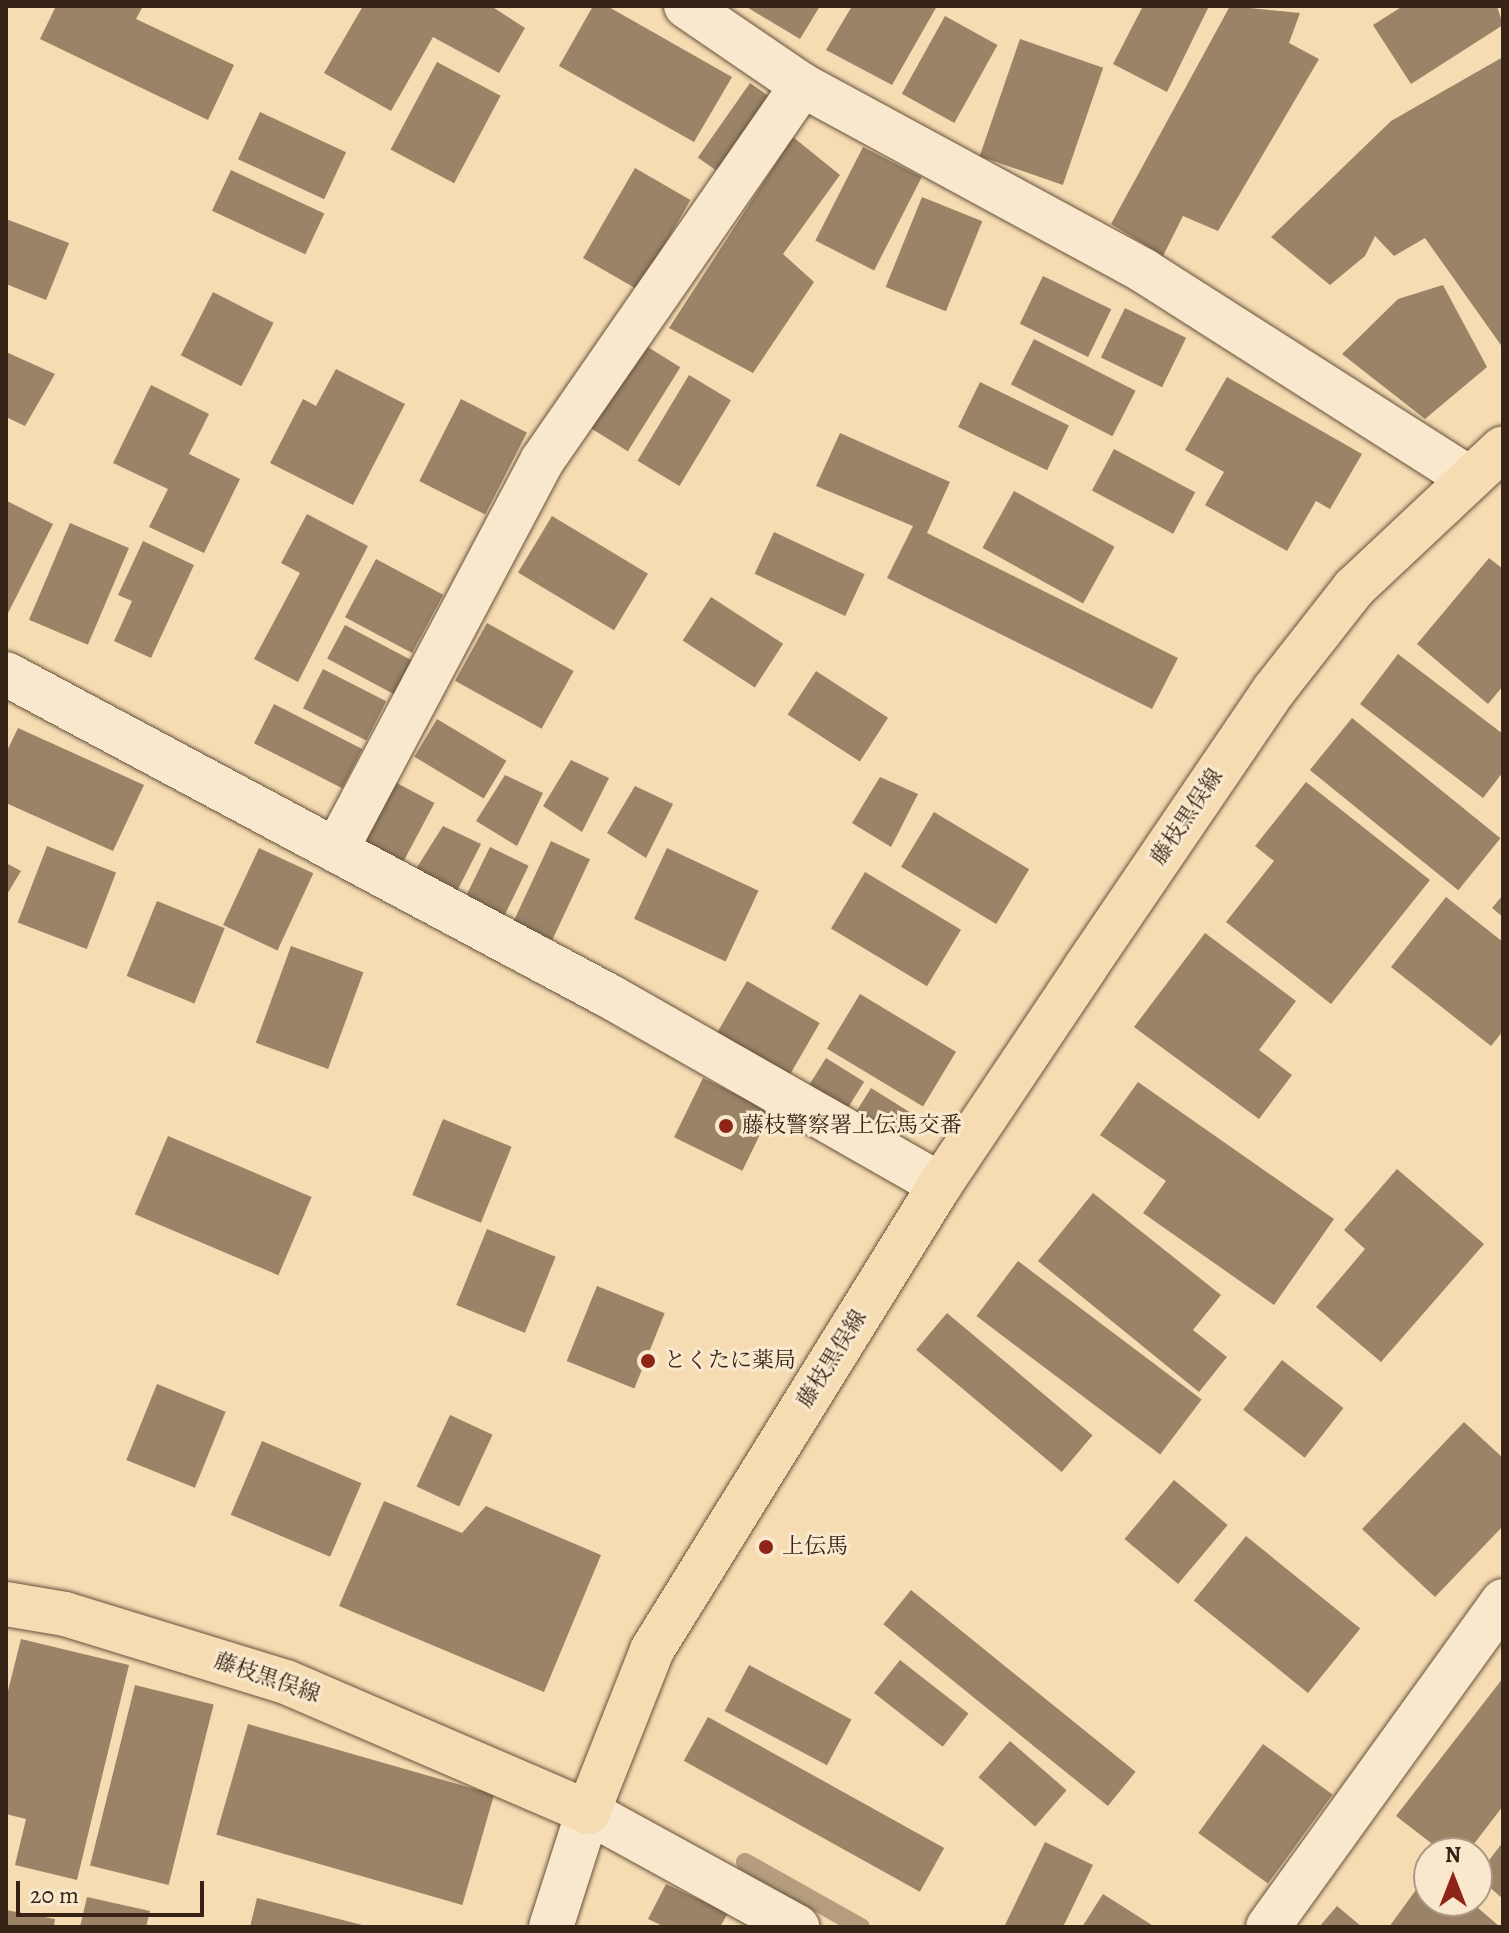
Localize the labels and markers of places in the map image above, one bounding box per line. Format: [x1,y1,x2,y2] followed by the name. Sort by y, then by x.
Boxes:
[742,1113,962,1139] place label: 藤枝警察署上伝馬交番
[717,1117,735,1135] marker: 藤枝警察署上伝馬交番
[664,1348,796,1374] place label: とくたに薬局
[639,1352,657,1370] marker: とくたに薬局
[782,1534,848,1560] place label: 上伝馬
[757,1538,775,1556] marker: 上伝馬

